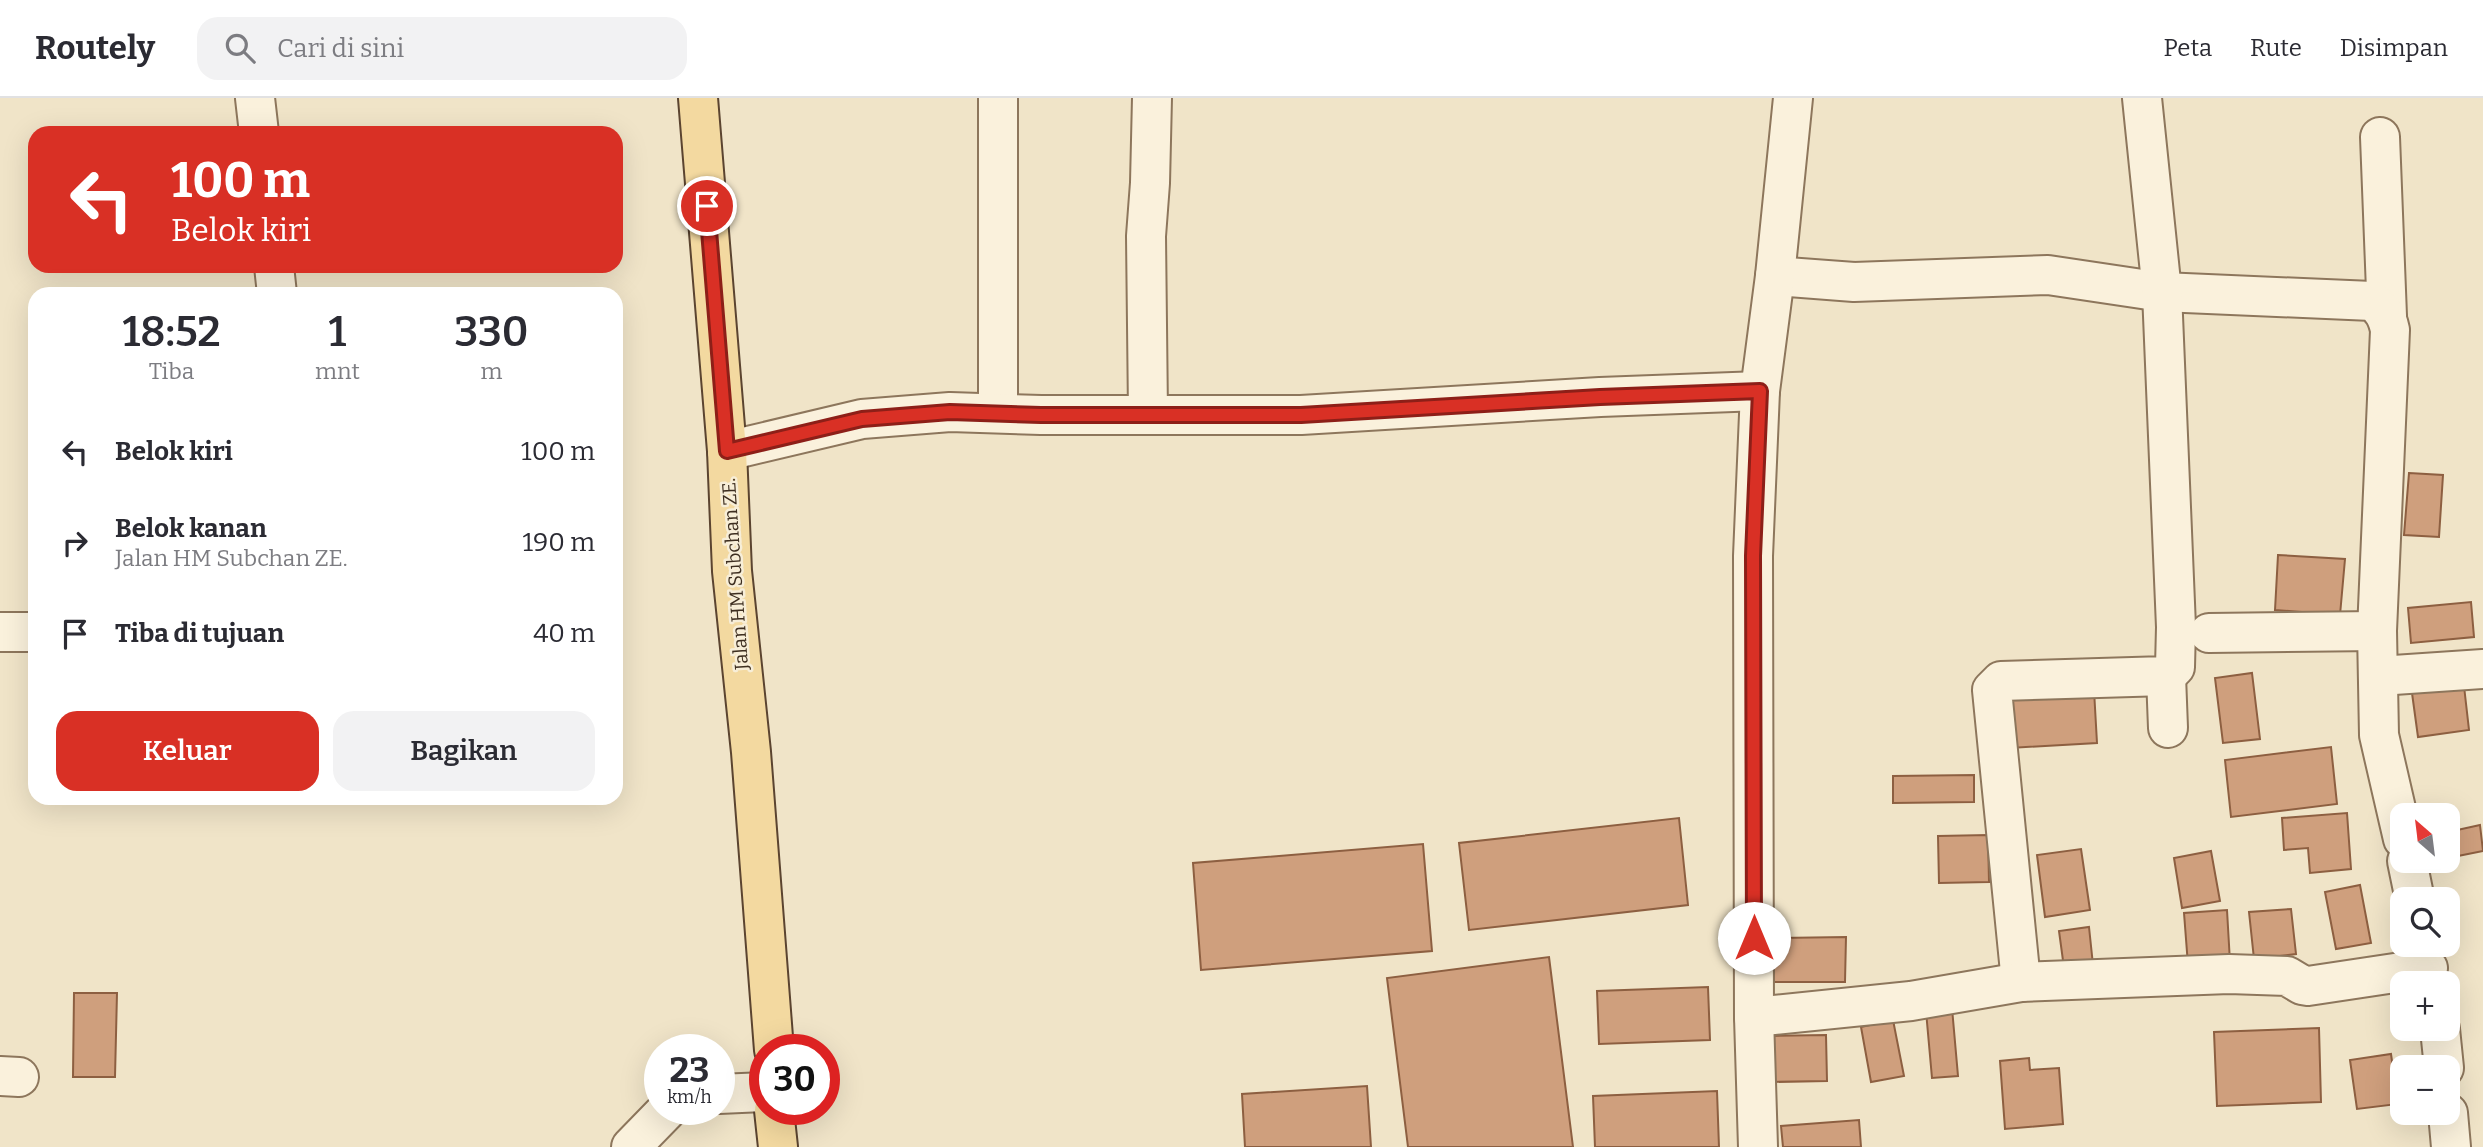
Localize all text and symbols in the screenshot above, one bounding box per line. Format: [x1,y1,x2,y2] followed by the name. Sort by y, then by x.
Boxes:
[197,17,687,80] search box
[35,28,155,68] text: Routely
[221,29,259,67] icon: search
[277,33,404,64] text: Cari di sini
[2163,34,2212,62] text: Peta
[2250,34,2302,62] text: Rute
[2340,34,2448,62] text: Disimpan
[171,151,310,210] text: 100 m
[56,154,147,245] icon: left
[677,176,737,236] pin
[688,187,726,225] icon: arrive
[171,211,311,249] text: Belok kiri
[122,307,221,357] text: 18:52
[329,307,346,357] text: 1
[454,307,529,357] text: 330
[149,357,194,385] text: Tiba
[315,357,360,385] text: mnt
[480,357,502,385] text: m
[56,433,94,471] icon: left
[115,436,233,467] text: Belok kiri
[521,436,595,467] text: 100 m
[717,477,753,672] street label: Jalan HM Subchan ZE.
[115,513,267,544] text: Belok kanan
[56,524,94,562] icon: right
[523,527,595,558] text: 190 m
[115,544,348,572] text: Jalan HM Subchan ZE.
[56,615,94,653] icon: arrive
[115,618,284,649] text: Tiba di tujuan
[533,618,595,649] text: 40 m
[56,711,319,791] button: Keluar
[333,711,595,791] button: Bagikan
[2390,803,2460,873] north arrow
[2390,803,2460,1125] map controls
[2390,887,2460,957] button: search
[1717,901,1791,975] position arrow
[2390,971,2460,1041] button: +
[749,1034,840,1125] speed limit sign: 30
[670,1049,709,1091] text: 23
[2390,1055,2460,1125] button: −
[667,1086,712,1108] text: km/h

